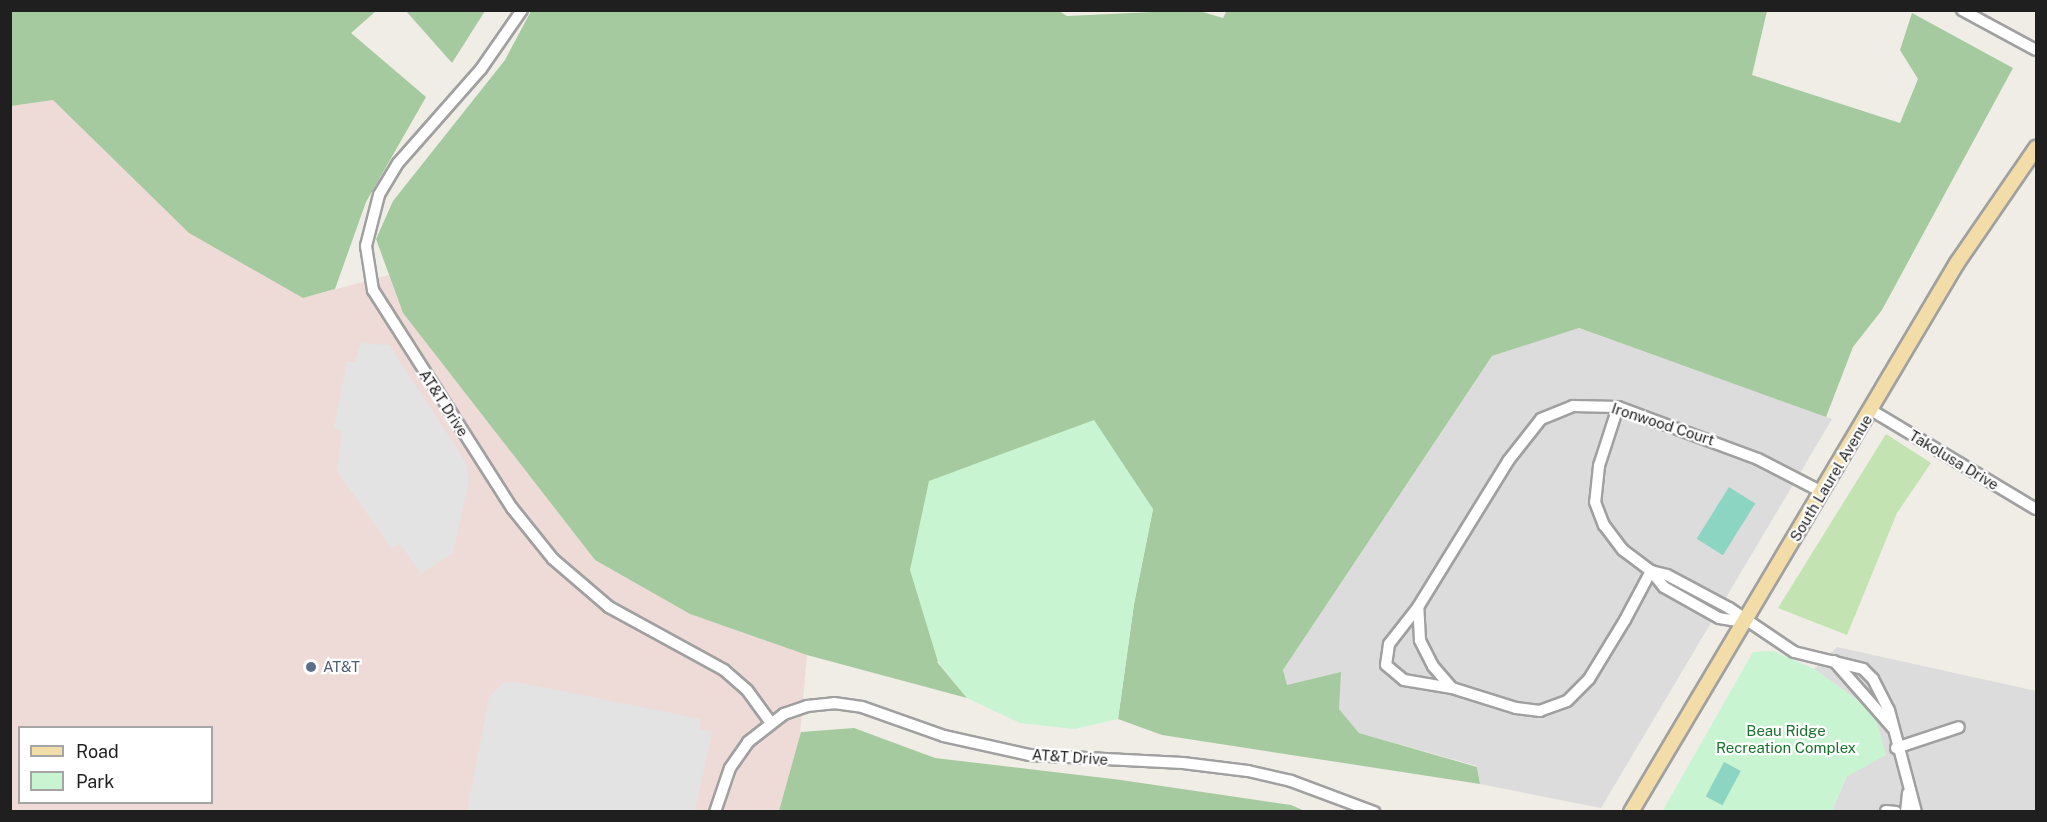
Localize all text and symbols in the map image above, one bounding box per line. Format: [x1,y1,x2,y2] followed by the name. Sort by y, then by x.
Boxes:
[416,366,472,440] street label: AT&T Drive
[1609,399,1717,449] street label: Ironwood Court
[1786,411,1876,545] street label: South Laurel Avenue
[1906,426,2002,494] street label: Takolusa Drive
[323,658,360,676] place label: AT&T
[304,660,318,674] marker: AT&T
[1716,721,1856,756] park label: Beau Ridge Recreation Complex
[18,726,213,804] legend
[76,741,119,762] text: Road
[1031,745,1109,769] street label: AT&T Drive
[76,771,114,792] text: Park

